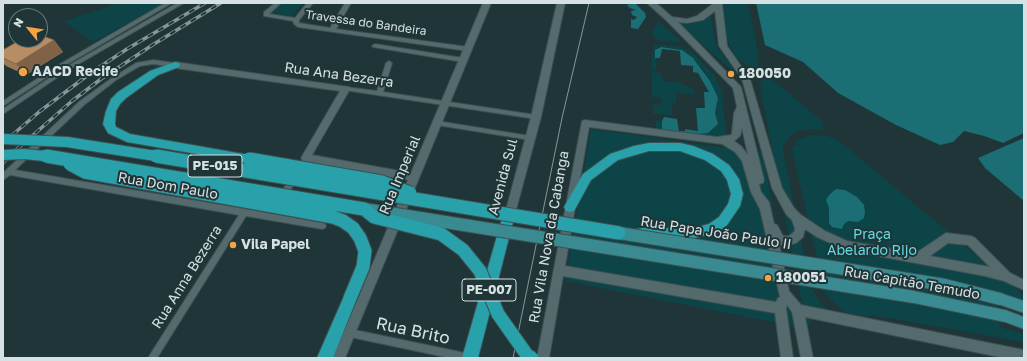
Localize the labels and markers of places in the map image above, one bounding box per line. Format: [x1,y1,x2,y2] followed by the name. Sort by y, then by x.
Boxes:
[32,64,118,80] place label: AACD Recife
[17,66,29,78] marker: AACD Recife
[739,66,791,82] place label: 180050
[726,69,736,79] marker: 180050
[241,237,310,253] place label: Vila Papel
[228,240,238,250] marker: Vila Papel
[776,270,826,286] place label: 180051
[763,273,773,283] marker: 180051

